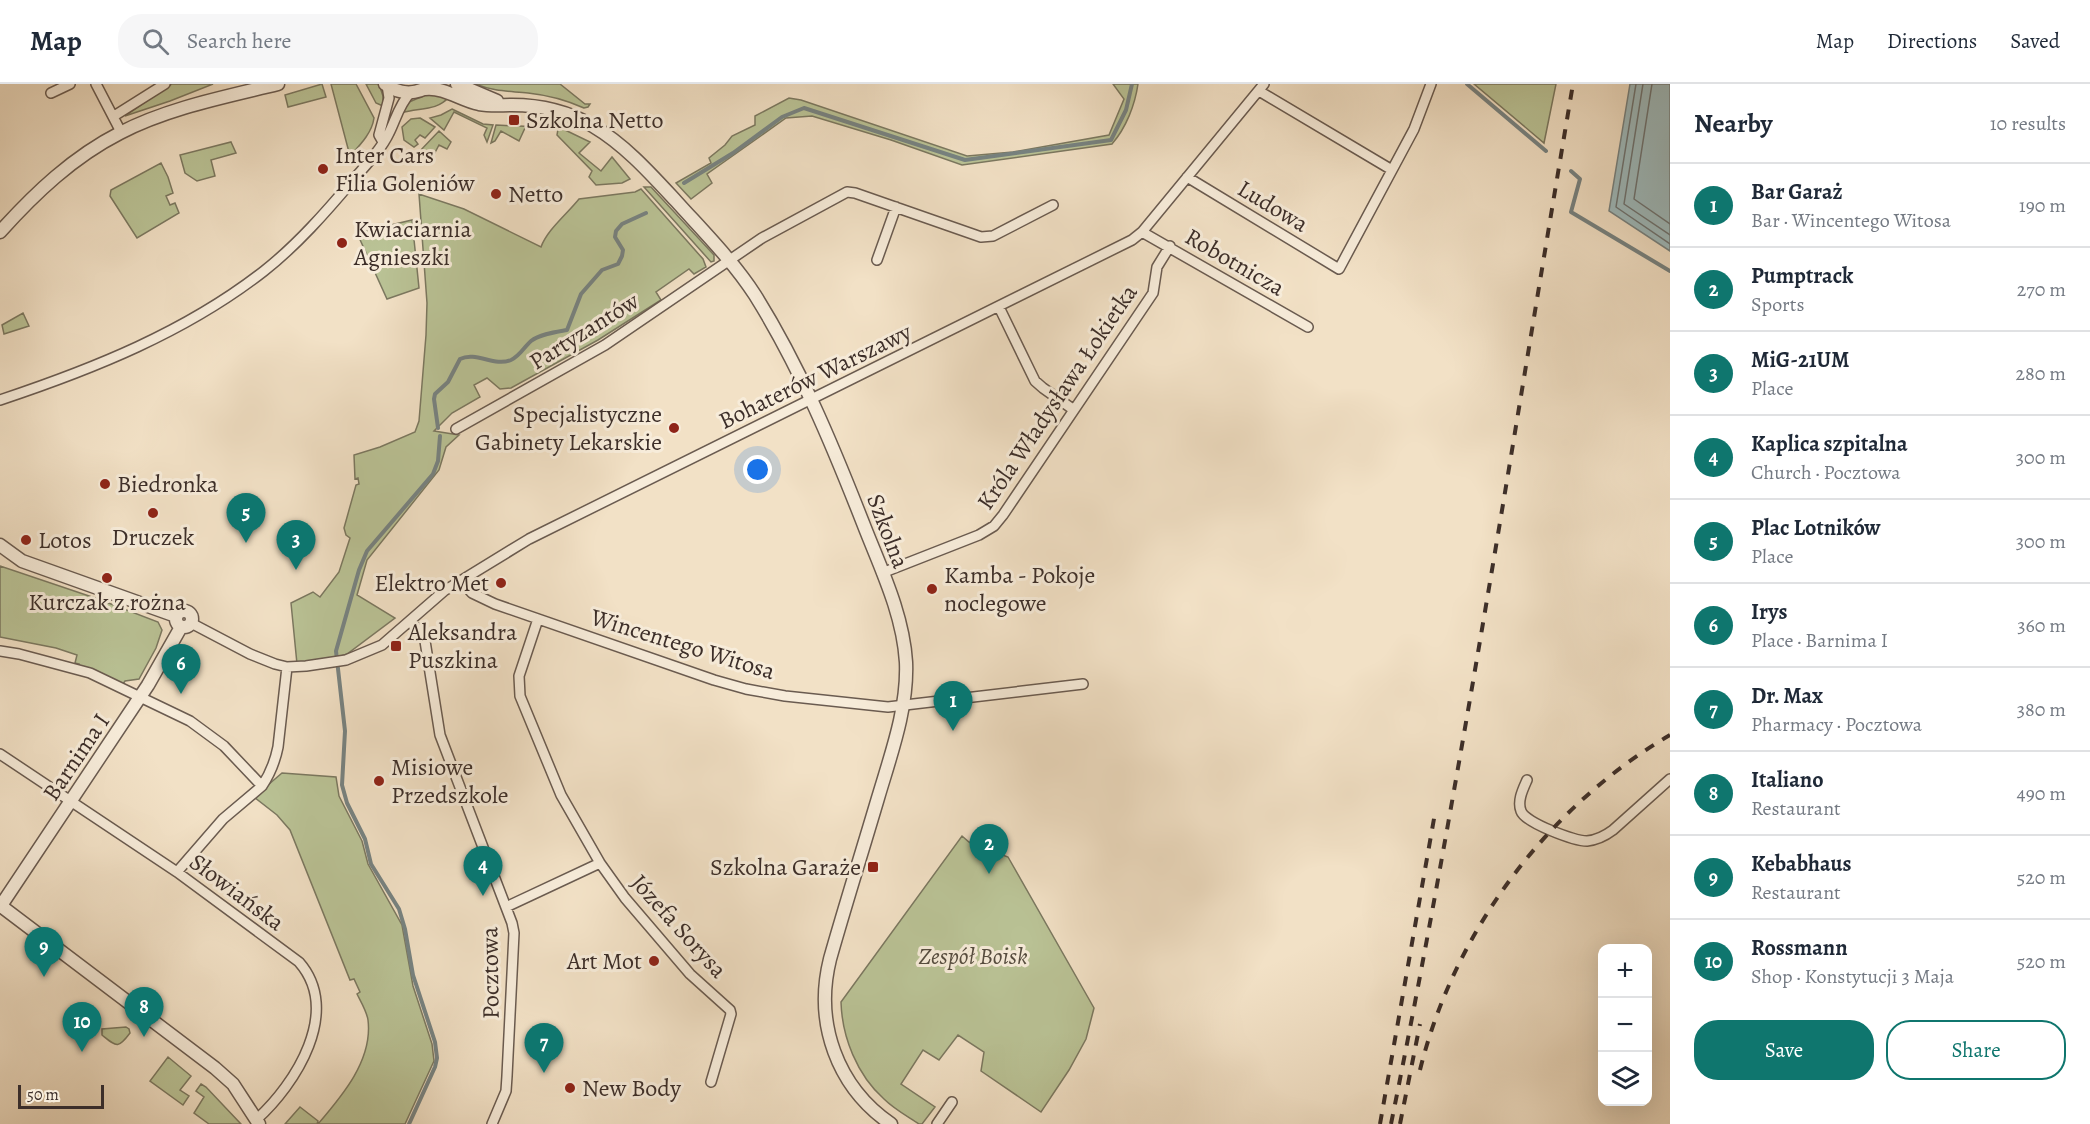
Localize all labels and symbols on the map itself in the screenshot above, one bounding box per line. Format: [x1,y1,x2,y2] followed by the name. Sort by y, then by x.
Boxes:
[526,104,663,136] place label: Szkolna Netto
[507,113,521,127] marker: Szkolna Netto
[335,139,475,199] place label: Inter Cars Filia Goleniów
[316,162,330,176] marker: Inter Cars Filia Goleniów
[1232,172,1315,240] street label: Ludowa
[508,178,563,210] place label: Netto
[489,187,503,201] marker: Netto
[353,213,472,273] place label: Kwiaciarnia Agnieszki
[1179,221,1291,304] street label: Robotnicza
[335,236,349,250] marker: Kwiaciarnia Agnieszki
[969,277,1145,516] street label: Króla Władysława Łokietka
[523,285,645,377] street label: Partyzantów
[713,315,917,437] street label: Bohaterów Warszawy
[475,398,662,458] place label: Specjalistyczne Gabinety Lekarskie
[667,421,681,435] marker: Specjalistyczne Gabinety Lekarskie
[743,455,772,484] your location
[117,468,219,500] place label: Biedronka
[98,477,112,491] marker: Biedronka
[859,489,917,574] street label: Szkolna
[226,494,266,543] pin: 5
[146,506,160,520] marker: Druczek
[276,520,316,570] pin: 3
[112,521,195,553] place label: Druczek
[38,524,92,556] place label: Lotos
[19,533,33,547] marker: Lotos
[944,559,1095,619] place label: Kamba - Pokoje noclegowe
[374,567,489,599] place label: Elektro Met
[100,571,114,585] marker: Kurczak z rożna
[494,576,508,590] marker: Elektro Met
[925,582,939,596] marker: Kamba - Pokoje noclegowe
[28,586,187,618] place label: Kurczak z rożna
[586,600,780,687] street label: Wincentego Witosa
[407,616,518,676] place label: Aleksandra Puszkina
[389,639,403,653] marker: Aleksandra Puszkina
[162,644,201,694] pin: 6
[934,682,972,731] pin: 1
[35,707,117,807] street label: Barnima I
[391,751,509,811] place label: Misiowe Przedszkole
[372,774,386,788] marker: Misiowe Przedszkole
[970,824,1008,874] pin: 2
[183,846,292,939] street label: Słowiańska
[464,846,502,896] pin: 4
[710,851,861,883] place label: Szkolna Garaże
[866,860,880,874] marker: Szkolna Garaże
[624,867,735,985] street label: Józefa Sorysa
[473,926,507,1020] street label: Pocztowa
[24,928,63,977] pin: 9
[918,940,1028,972] park label: Zespół Boisk
[566,945,642,977] place label: Art Mot
[647,954,661,968] marker: Art Mot
[124,988,164,1037] pin: 8
[62,1002,101,1052] pin: 10
[524,1024,564,1073] pin: 7
[582,1072,681,1104] place label: New Body
[563,1081,577,1095] marker: New Body
[18,1082,104,1110] scale bar

